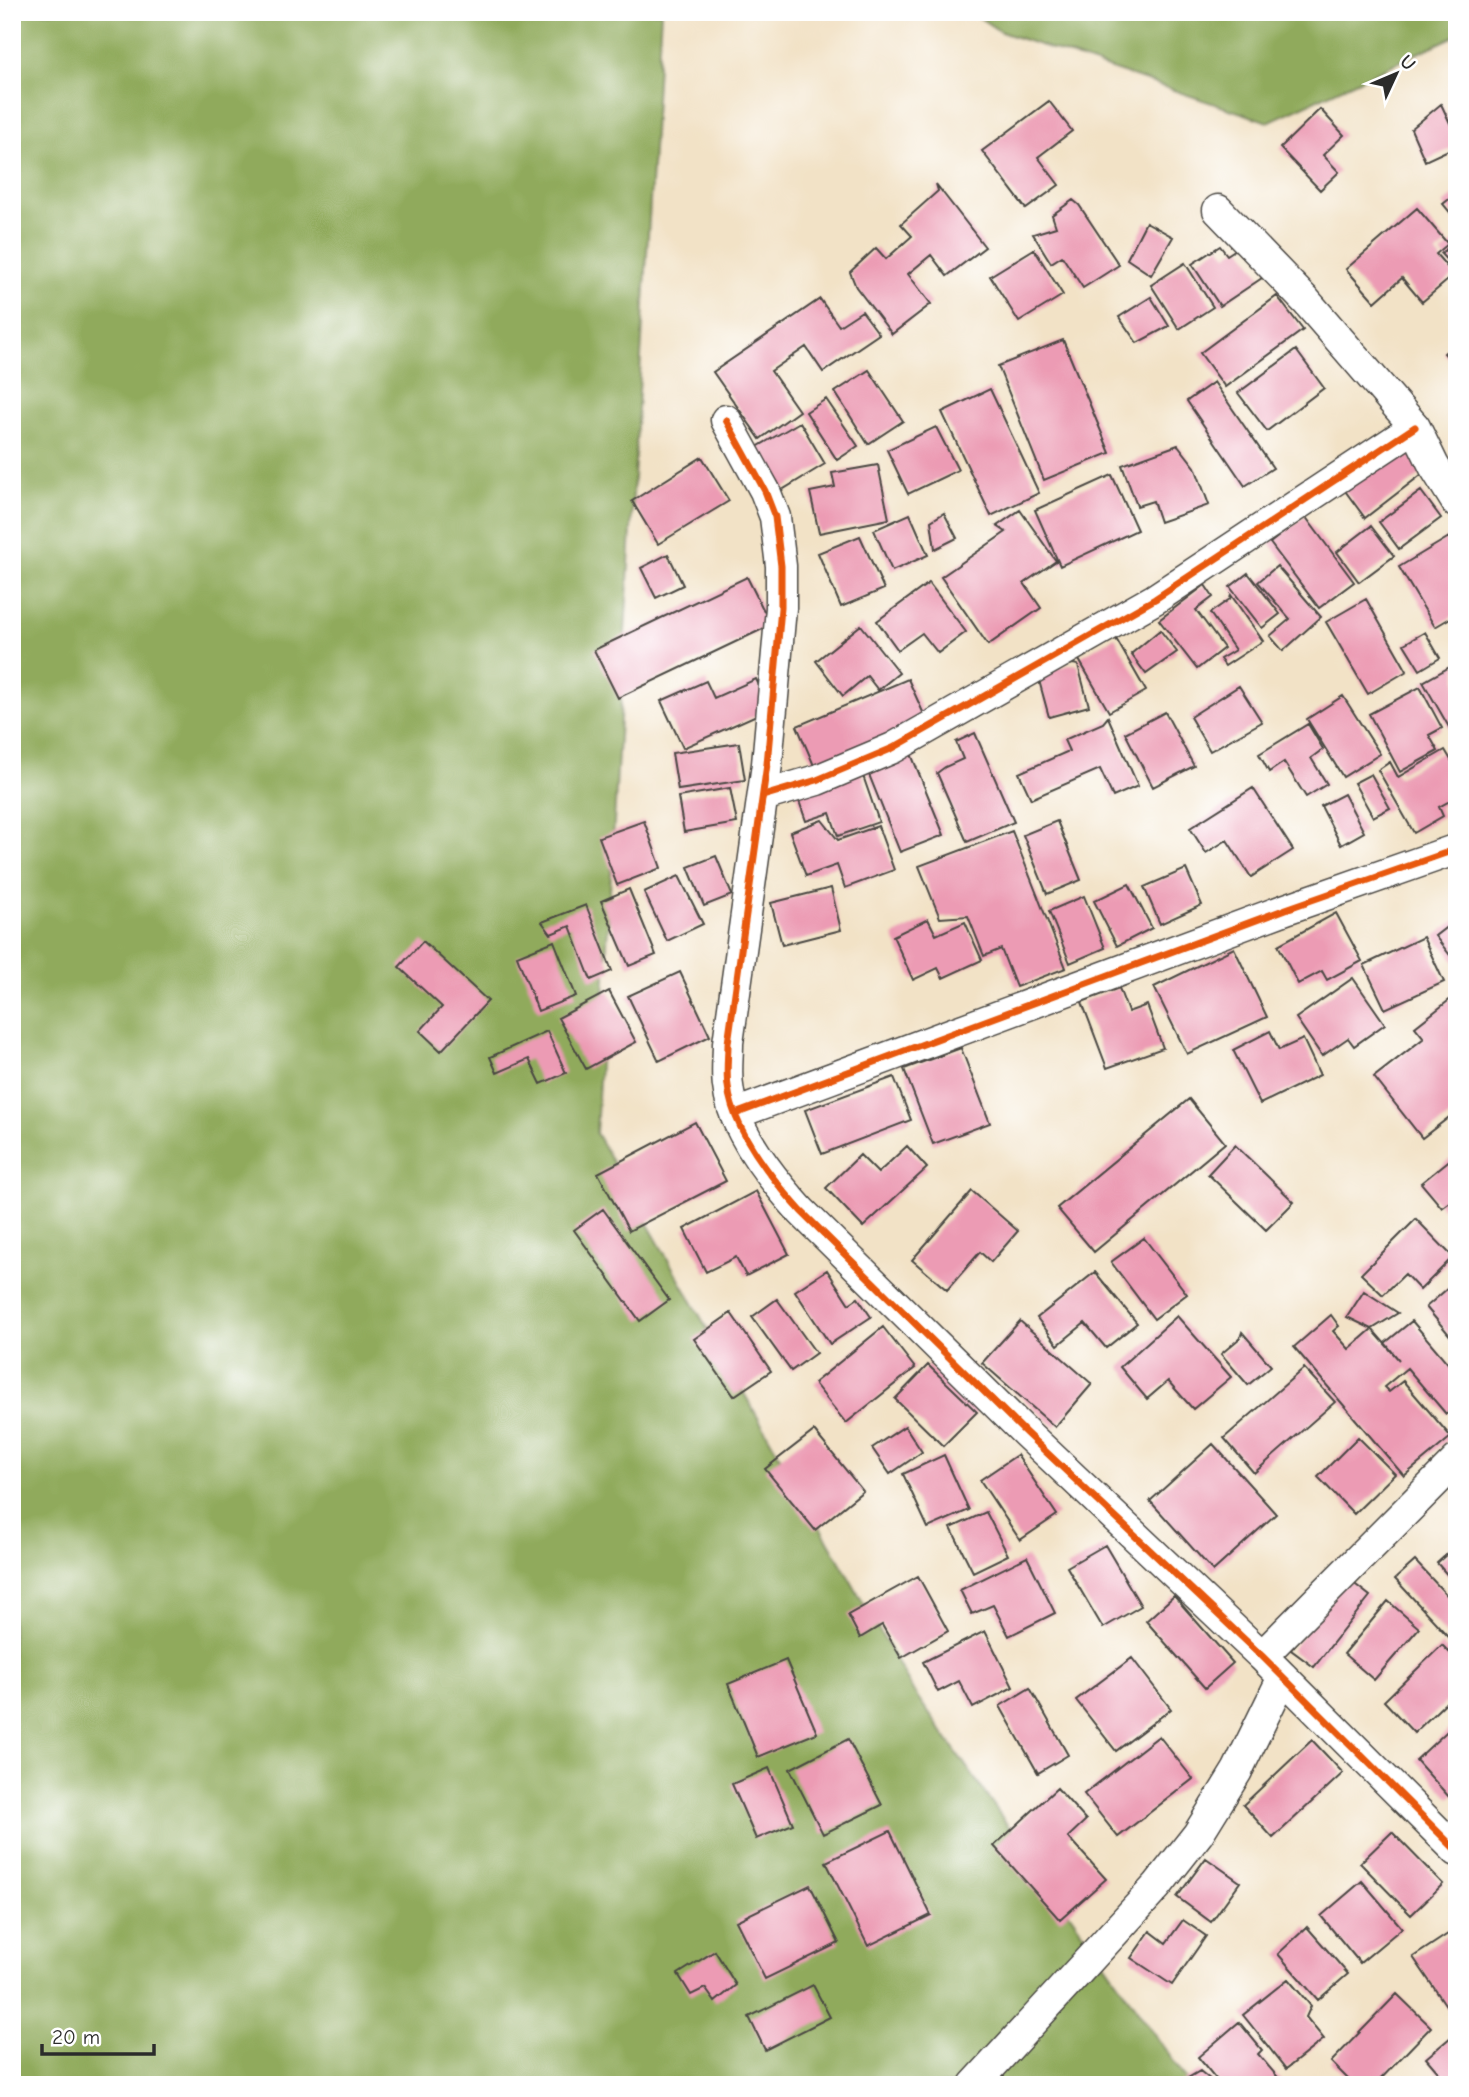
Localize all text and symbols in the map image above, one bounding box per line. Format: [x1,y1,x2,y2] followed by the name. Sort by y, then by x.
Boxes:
[1360,38,1430,108] north arrow
[1395,51,1420,75] text: U
[42,2013,154,2057] scale bar
[52,2025,100,2049] text: 20 m

